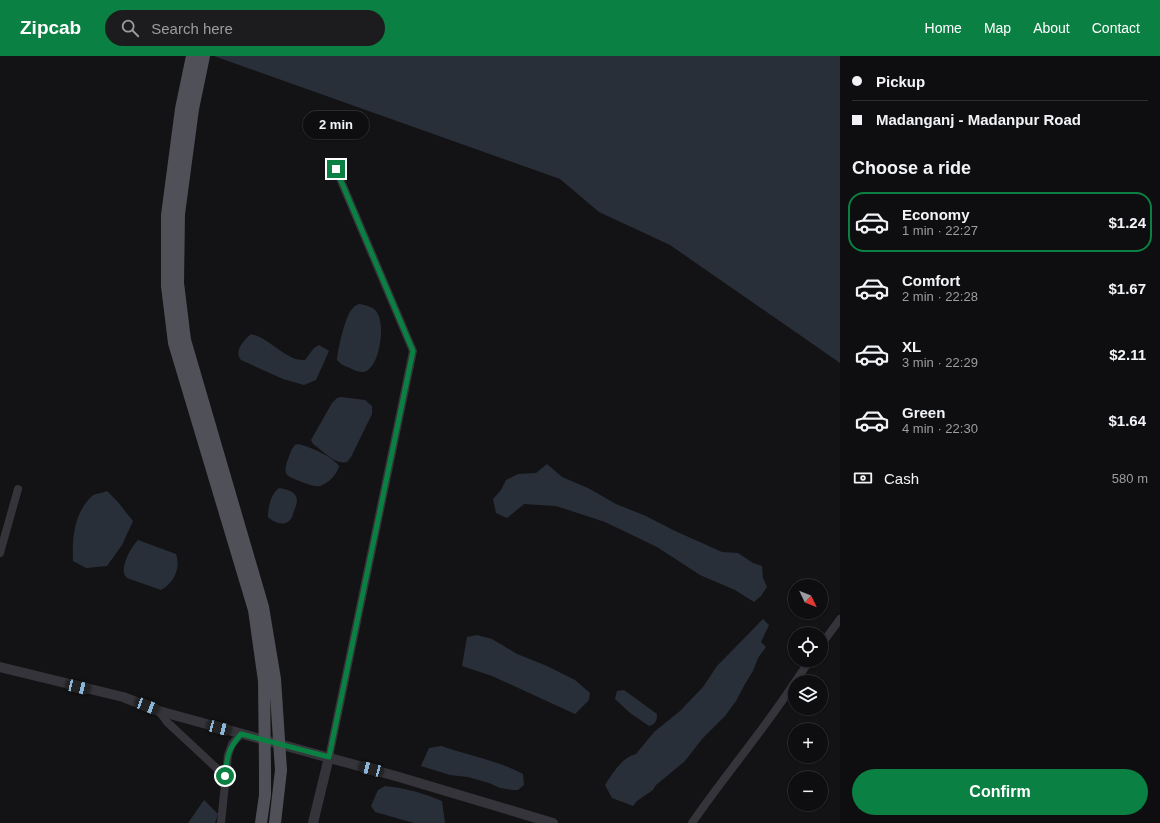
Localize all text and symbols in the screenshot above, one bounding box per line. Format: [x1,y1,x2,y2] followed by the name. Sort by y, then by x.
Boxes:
[105,10,385,46] search box
[20,17,81,38] text: Zipcab
[119,17,141,39] icon: search
[151,20,233,37] text: Search here
[925,20,962,36] text: Home
[984,20,1011,36] text: Map
[1033,20,1070,36] text: About
[1092,20,1140,36] text: Contact
[876,73,925,90] text: Pickup
[303,111,369,139] callout: 2 min
[876,111,1081,128] text: Madanganj - Madanpur Road
[319,117,353,132] text: 2 min
[852,158,971,178] text: Choose a ride
[327,160,345,178] route end
[854,204,890,240] icon: car
[902,206,970,223] text: Economy
[1108,214,1146,231] text: $1.24
[902,223,978,238] text: 1 min · 22:27
[854,270,890,306] icon: car
[902,272,960,289] text: Comfort
[1108,280,1146,297] text: $1.67
[902,289,978,304] text: 2 min · 22:28
[854,336,890,372] icon: car
[902,338,921,355] text: XL
[1109,346,1146,363] text: $2.11
[902,355,978,370] text: 3 min · 22:29
[854,402,890,438] icon: car
[902,404,945,421] text: Green
[1108,412,1146,429] text: $1.64
[902,421,978,436] text: 4 min · 22:30
[852,467,874,489] icon: cash
[884,470,919,487] text: Cash
[1112,471,1148,486] text: 580 m
[788,579,828,619] north arrow
[788,579,828,811] map controls
[788,627,828,667] button: locate
[788,675,828,715] button: layers
[65,678,91,696] car
[134,696,160,716] car
[206,719,232,737] car
[788,723,828,763] button: +
[358,760,384,778] car
[216,767,234,785] route start
[852,769,1148,815] button: Confirm
[788,771,828,811] button: −

